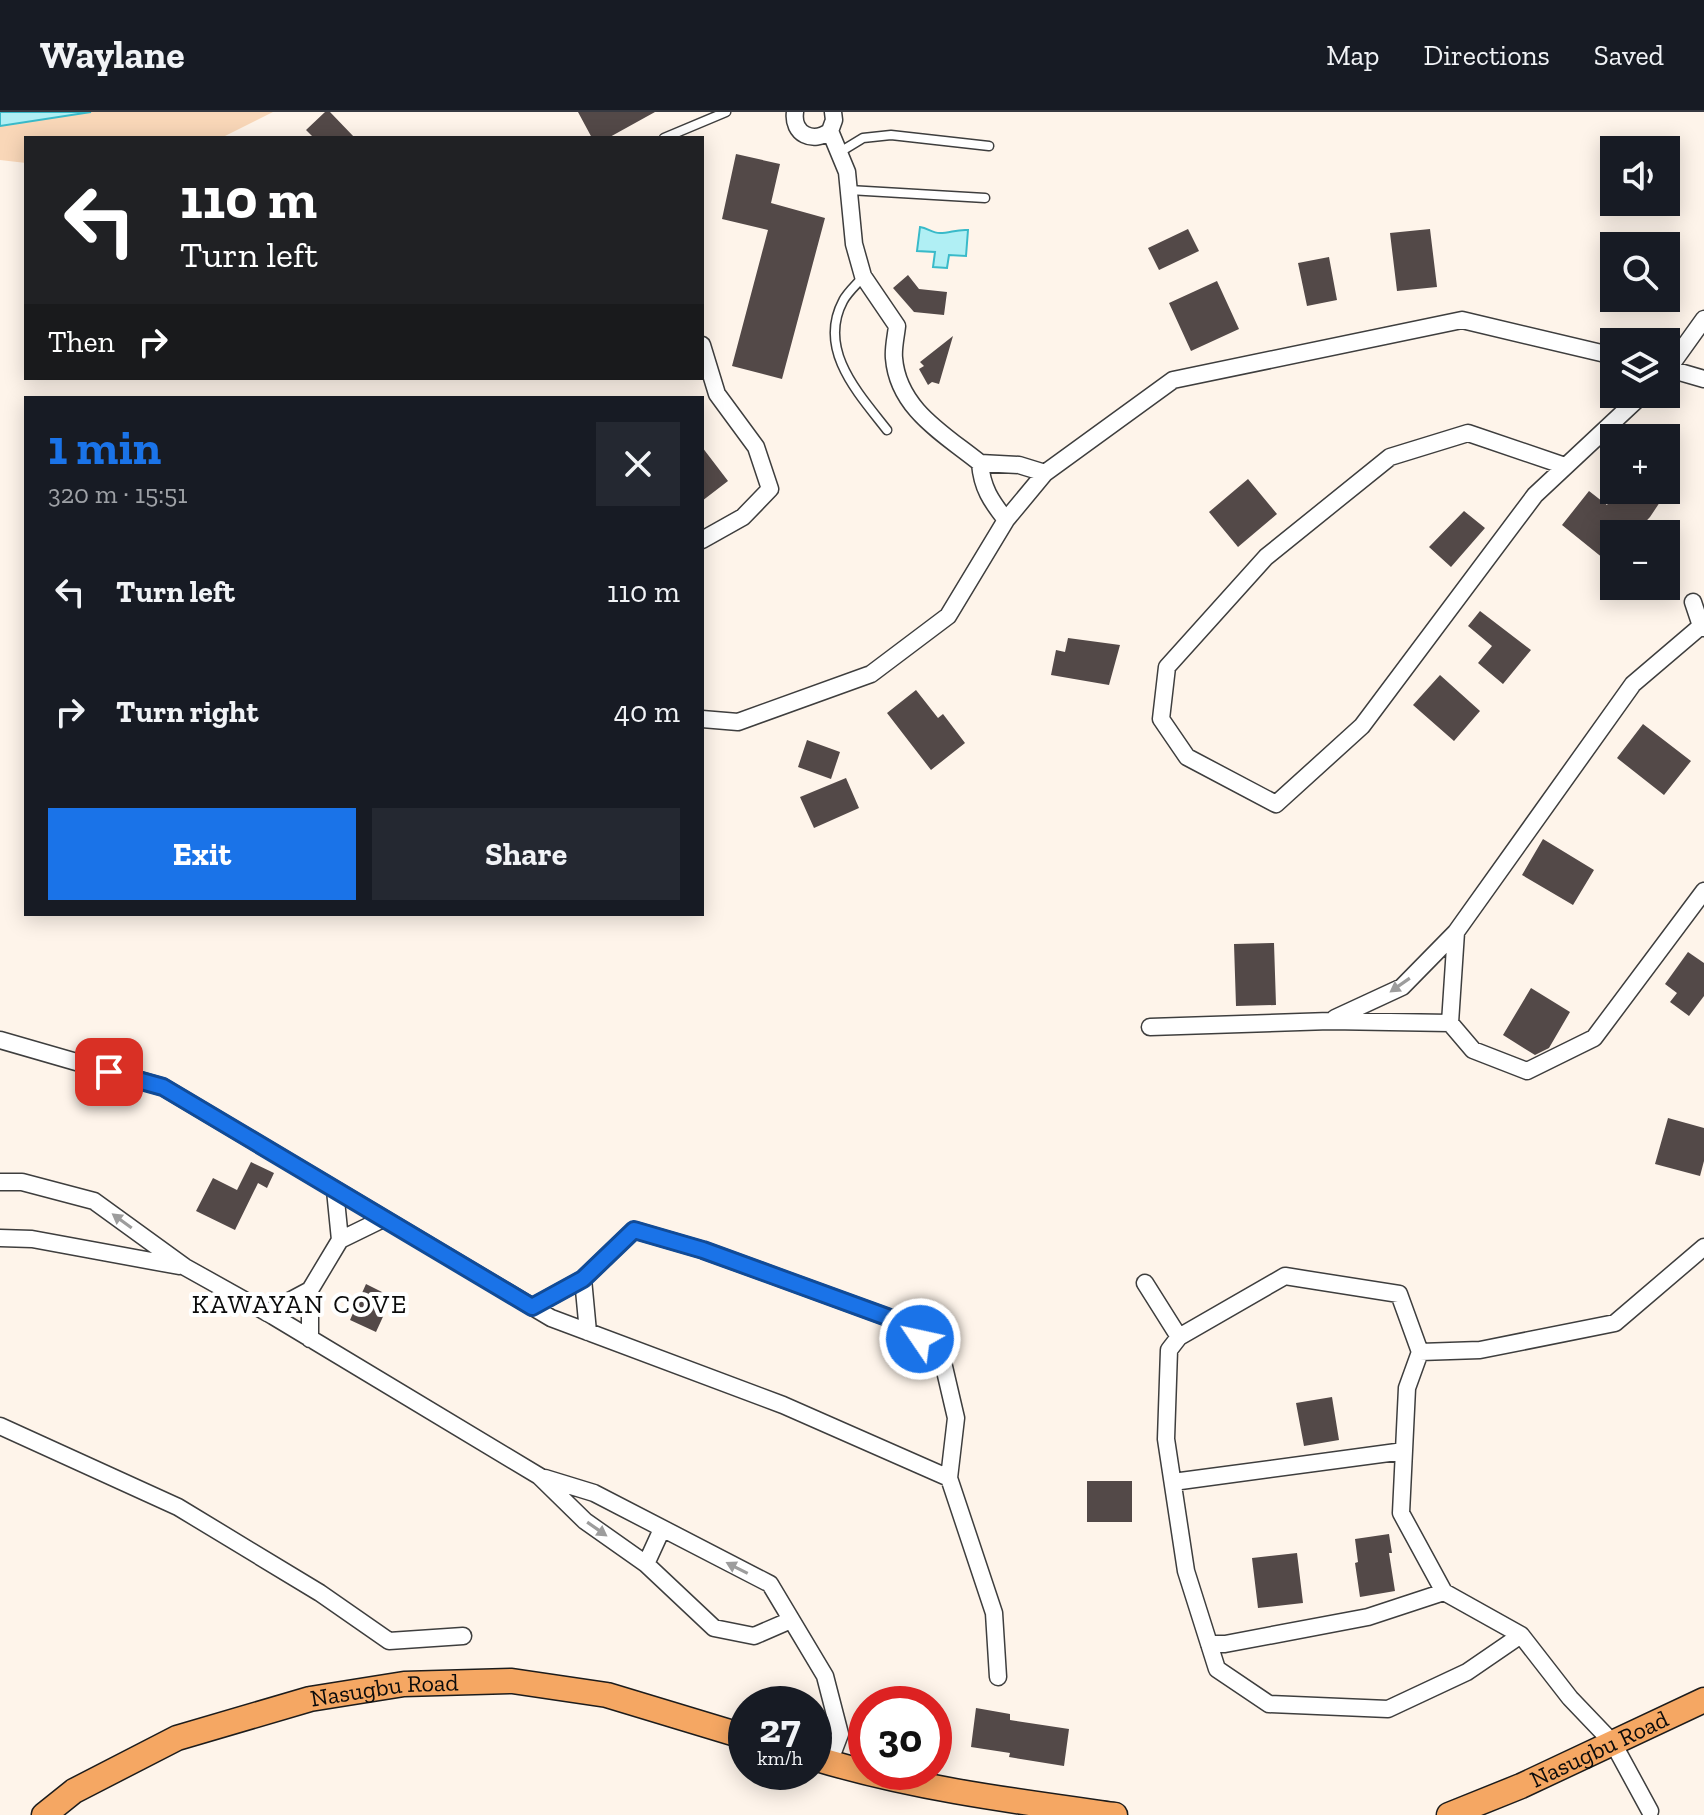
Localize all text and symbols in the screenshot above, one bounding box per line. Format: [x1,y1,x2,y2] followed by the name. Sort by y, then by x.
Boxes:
[40,32,185,78] text: Waylane
[1326,39,1379,72] text: Map
[1423,39,1550,72] text: Directions
[1594,39,1664,72] text: Saved
[1600,136,1680,600] map controls
[1600,136,1680,216] button: sound
[180,165,317,232] text: 110 m
[48,168,152,272] icon: left
[1600,232,1680,312] button: search
[180,233,318,276] text: Turn left
[131,320,175,364] icon: right
[48,324,115,360] text: Then
[1600,328,1680,408] button: layers
[48,419,161,476] text: 1 min
[596,422,680,506] button: close
[1600,424,1680,504] button: +
[48,478,187,510] text: 320 m · 15:51
[1600,520,1680,600] button: −
[48,570,92,614] icon: left
[116,574,235,610] text: Turn left
[607,574,680,610] text: 110 m
[48,690,92,734] icon: right
[116,694,258,730] text: Turn right
[614,694,680,730] text: 40 m
[48,808,356,900] button: Exit
[372,808,680,900] button: Share
[1389,977,1411,993] one-way arrow
[75,1038,143,1106] pin
[87,1050,131,1094] icon: arrive
[112,1213,132,1229] one-way arrow
[192,1288,408,1320] district label: KAWAYAN COVE
[878,1297,962,1381] position arrow
[586,1521,607,1536] one-way arrow
[726,1561,749,1574] one-way arrow
[308,1667,459,1713] street label: Nasugbu Road
[848,1686,952,1790] speed limit sign: 30
[759,1704,801,1752] text: 27
[1525,1704,1673,1794] street label: Nasugbu Road
[757,1746,803,1770] text: km/h

